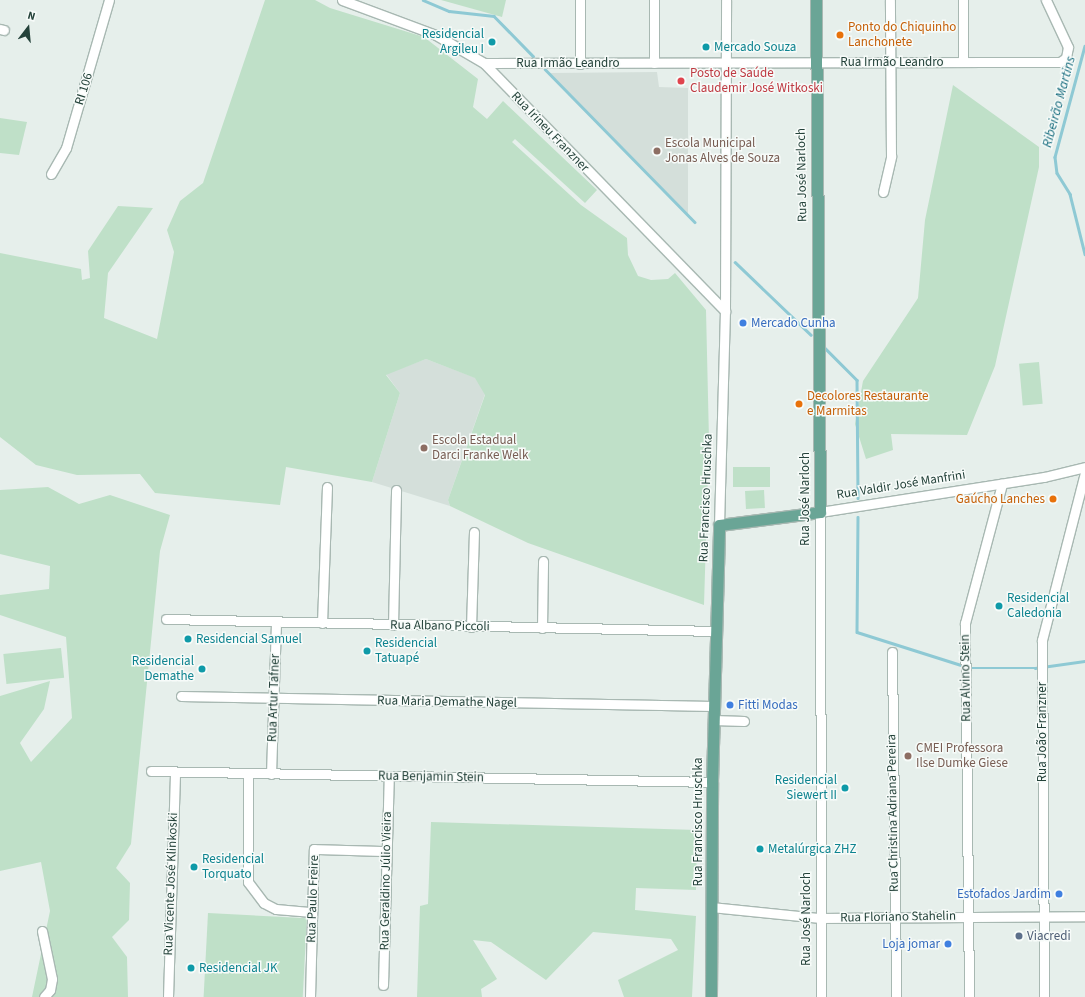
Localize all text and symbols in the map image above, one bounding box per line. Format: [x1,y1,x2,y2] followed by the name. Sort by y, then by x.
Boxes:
[8,8,48,48] north arrow
[26,8,37,24] text: N
[848,20,956,51] place label: Ponto do Chiquinho Lanchonete
[422,27,484,58] place label: Residencial Argileu I
[835,30,845,40] marker: Ponto do Chiquinho Lanchonete
[487,37,497,47] marker: Residencial Argileu I
[714,39,796,55] place label: Mercado Souza
[701,42,711,52] marker: Mercado Souza
[840,54,944,70] street label: Rua Irmão Leandro
[516,55,620,71] street label: Rua Irmão Leandro
[1039,55,1079,149] water label: Ribeirão Martins
[690,66,823,97] place label: Posto de Saúde Claudemir José Witkoski
[72,71,96,107] street label: RI 106
[675,75,687,87] marker: Posto de Saúde Claudemir José Witkoski
[508,89,592,175] street label: Rua Irineu Franzner
[793,128,811,222] street label: Rua José Narloch
[665,136,780,167] place label: Escola Municipal Jonas Alves de Souza
[652,146,662,156] marker: Escola Municipal Jonas Alves de Souza
[751,315,836,331] place label: Mercado Cunha
[738,318,748,328] marker: Mercado Cunha
[807,389,929,420] place label: Decolores Restaurante e Marmitas
[794,399,804,409] marker: Decolores Restaurante e Marmitas
[432,433,528,464] place label: Escola Estadual Darci Franke Welk
[696,433,716,563] street label: Rua Francisco Hruschka
[419,443,429,453] marker: Escola Estadual Darci Franke Welk
[797,452,813,546] street label: Rua José Narloch
[836,467,966,503] street label: Rua Valdir José Manfrini
[956,491,1045,507] place label: Gaúcho Lanches
[1048,494,1058,504] marker: Gaúcho Lanches
[1007,591,1069,622] place label: Residencial Caledonia
[994,601,1004,611] marker: Residencial Caledonia
[390,617,490,635] street label: Rua Albano Piccoli
[196,631,302,647] place label: Residencial Samuel
[183,634,193,644] marker: Residencial Samuel
[957,634,975,722] street label: Rua Alvino Stein
[375,636,437,667] place label: Residencial Tatuapé
[362,646,372,656] marker: Residencial Tatuapé
[132,654,194,685] place label: Residencial Demathe
[265,654,283,742] street label: Rua Artur Tafner
[197,664,207,674] marker: Residencial Demathe
[1034,682,1050,782] street label: Rua João Franzner
[377,693,517,711] street label: Rua Maria Demathe Nagel
[738,697,798,713] place label: Fitti Modas
[725,700,735,710] marker: Fitti Modas
[884,734,902,892] street label: Rua Christina Adriana Pereira
[916,741,1008,772] place label: CMEI Professora Ilse Dumke Giese
[903,751,913,761] marker: CMEI Professora Ilse Dumke Giese
[690,758,706,886] street label: Rua Francisco Hruschka
[378,768,484,786] street label: Rua Benjamin Stein
[775,773,837,804] place label: Residencial Siewert II
[840,783,850,793] marker: Residencial Siewert II
[377,811,395,951] street label: Rua Geraldino Júlio Vieira
[161,812,181,956] street label: Rua Vicente José Klinkoski
[768,841,856,857] place label: Metalúrgica ZHZ
[755,844,765,854] marker: Metalúrgica ZHZ
[202,852,264,883] place label: Residencial Torquato
[304,855,322,943] street label: Rua Paulo Freire
[189,862,199,872] marker: Residencial Torquato
[798,872,814,966] street label: Rua José Narloch
[957,886,1051,902] place label: Estofados Jardim
[1054,889,1064,899] marker: Estofados Jardim
[840,908,956,926] street label: Rua Floriano Stahelin
[1027,928,1071,944] place label: Viacredi
[1014,931,1024,941] marker: Viacredi
[882,936,940,952] place label: Loja jomar
[943,939,953,949] marker: Loja jomar
[199,960,277,976] place label: Residencial JK
[186,963,196,973] marker: Residencial JK

